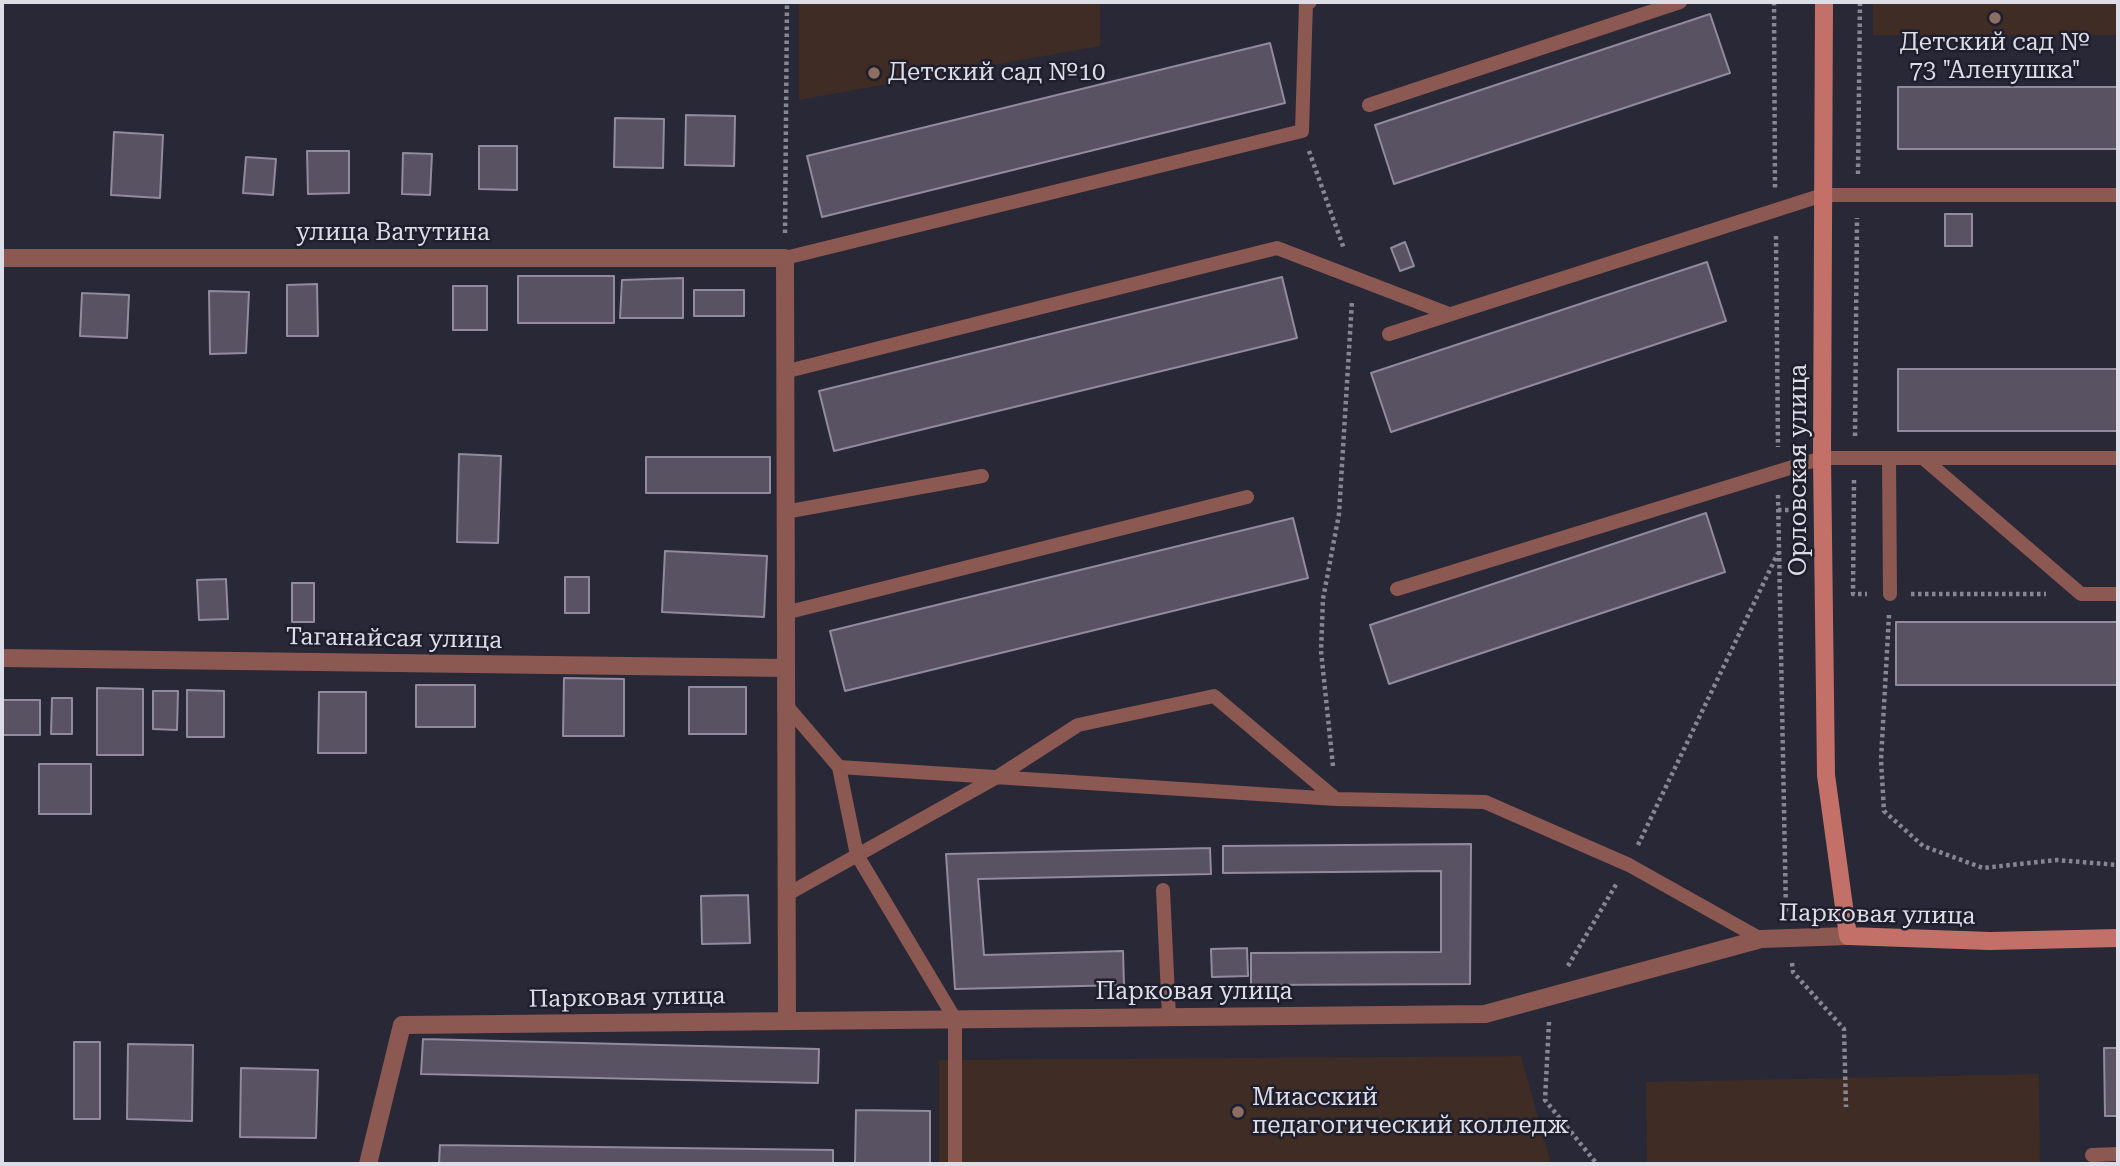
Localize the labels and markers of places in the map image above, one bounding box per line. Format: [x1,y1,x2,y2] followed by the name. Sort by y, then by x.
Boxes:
[1987,10,2003,26] marker: Детский сад № 73 "Аленушка"
[1900,29,2090,85] place label: Детский сад № 73 "Аленушка"
[888,59,1105,87] place label: Детский сад №10
[866,65,882,81] marker: Детский сад №10
[1252,1084,1569,1140] place label: Миасский педагогический колледж
[1230,1104,1246,1120] marker: Миасский педагогический колледж

